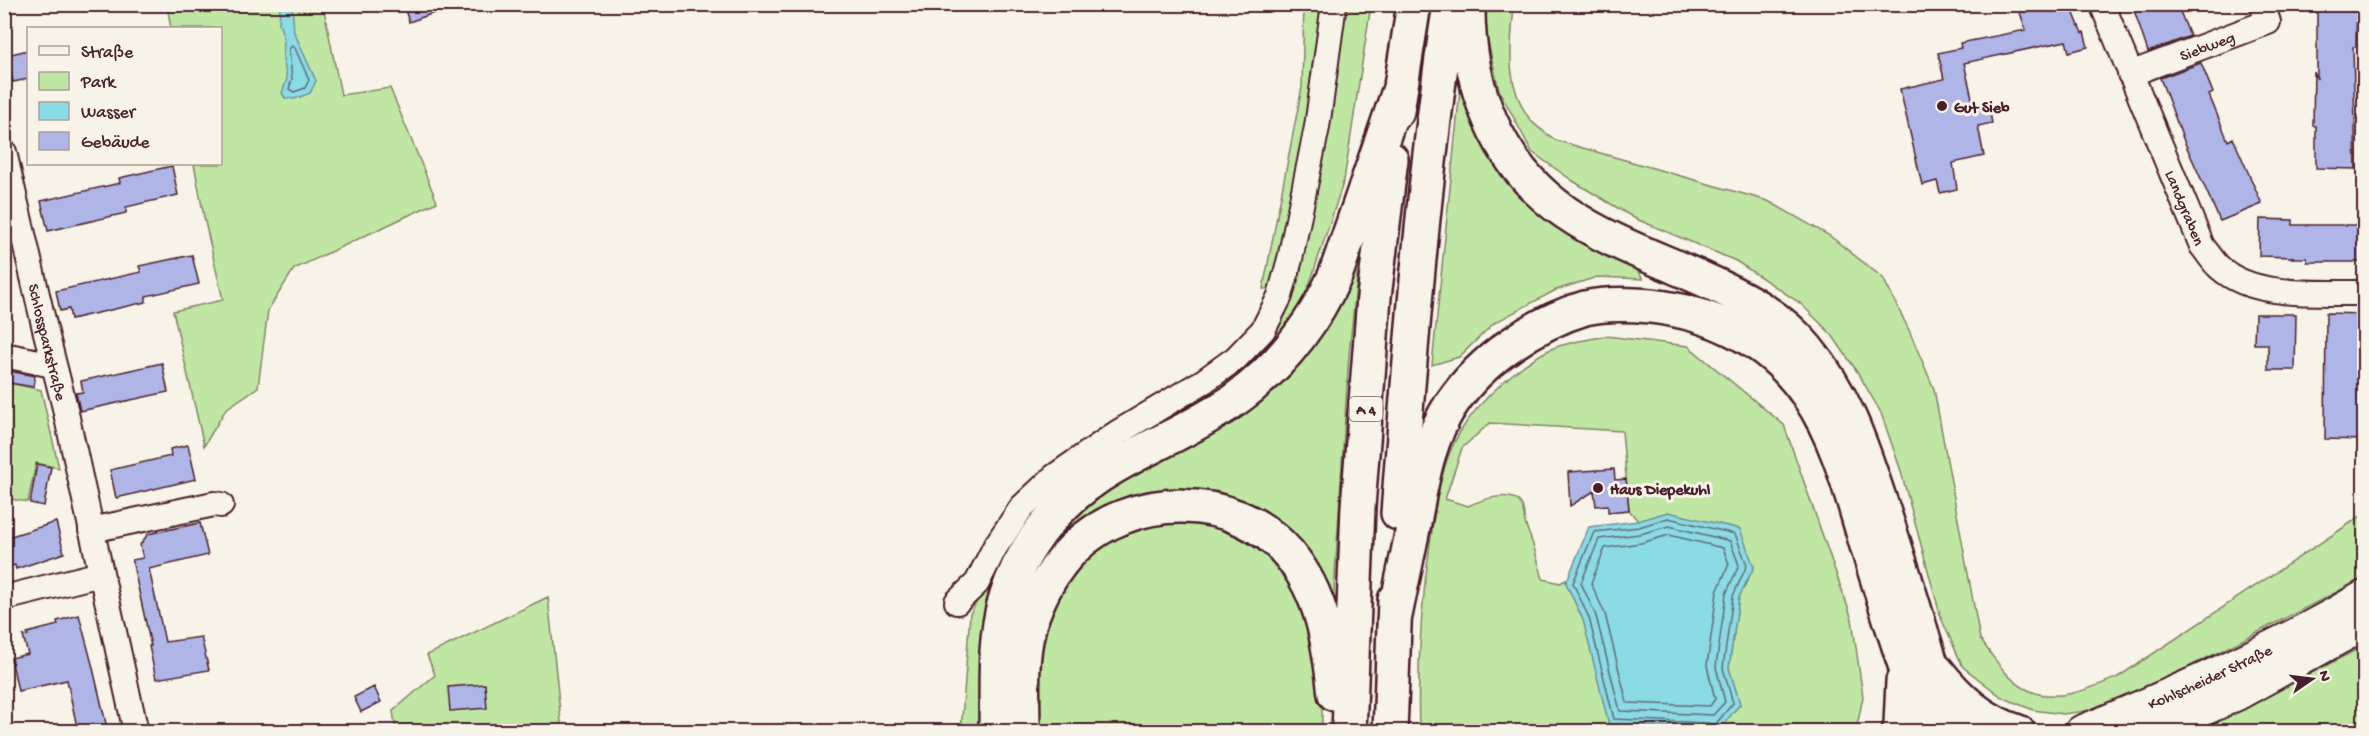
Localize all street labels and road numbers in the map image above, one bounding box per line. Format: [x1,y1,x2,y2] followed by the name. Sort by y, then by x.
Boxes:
[2178,29,2238,67] street label: Siebweg
[2159,168,2207,249] street label: Landgraben
[22,282,69,404] street label: Schlossparkstraße
[1350,397,1382,421] road number: A 4
[2146,642,2277,716] street label: Kohlscheider Straße

